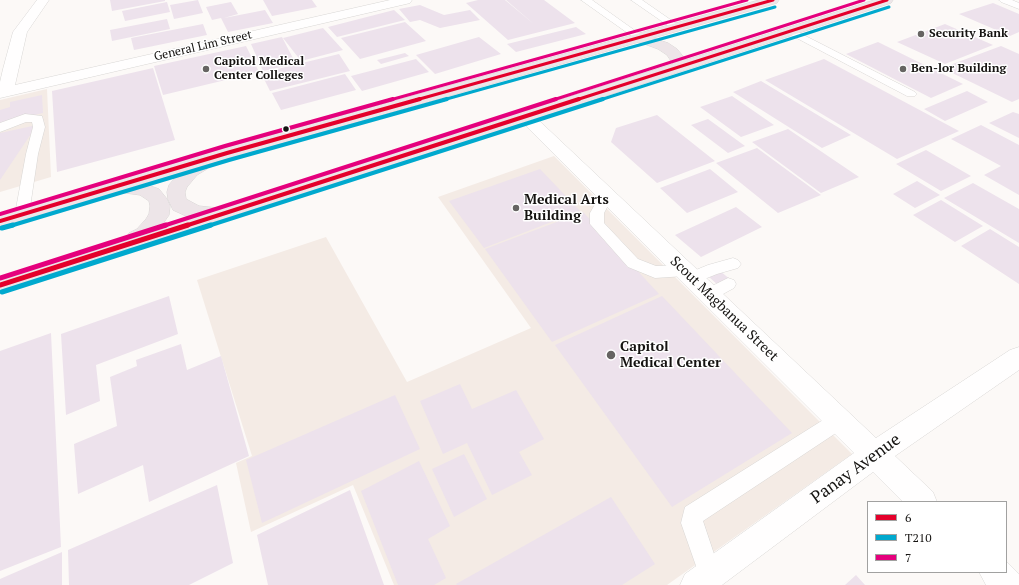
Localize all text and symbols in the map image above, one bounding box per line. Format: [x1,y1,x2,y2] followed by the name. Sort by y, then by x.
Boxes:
[929,27,1008,41] place label: Security Bank
[153,28,253,64] street label: General Lim Street
[916,29,926,39] marker: Security Bank
[214,55,304,83] place label: Capitol Medical Center Colleges
[911,62,1006,76] place label: Ben-lor Building
[201,64,211,74] marker: Capitol Medical Center Colleges
[898,64,908,74] marker: Ben-lor Building
[281,124,291,134] unlabelled marker
[524,192,609,224] place label: Medical Arts Building
[511,203,521,213] marker: Medical Arts Building
[667,253,781,365] street label: Scout Magbanua Street
[620,339,721,372] place label: Capitol Medical Center
[605,349,617,361] marker: Capitol Medical Center
[807,430,905,508] street label: Panay Avenue
[867,501,1007,573] legend
[905,510,911,525] text: 6
[905,530,932,545] text: T210
[905,550,911,565] text: 7

